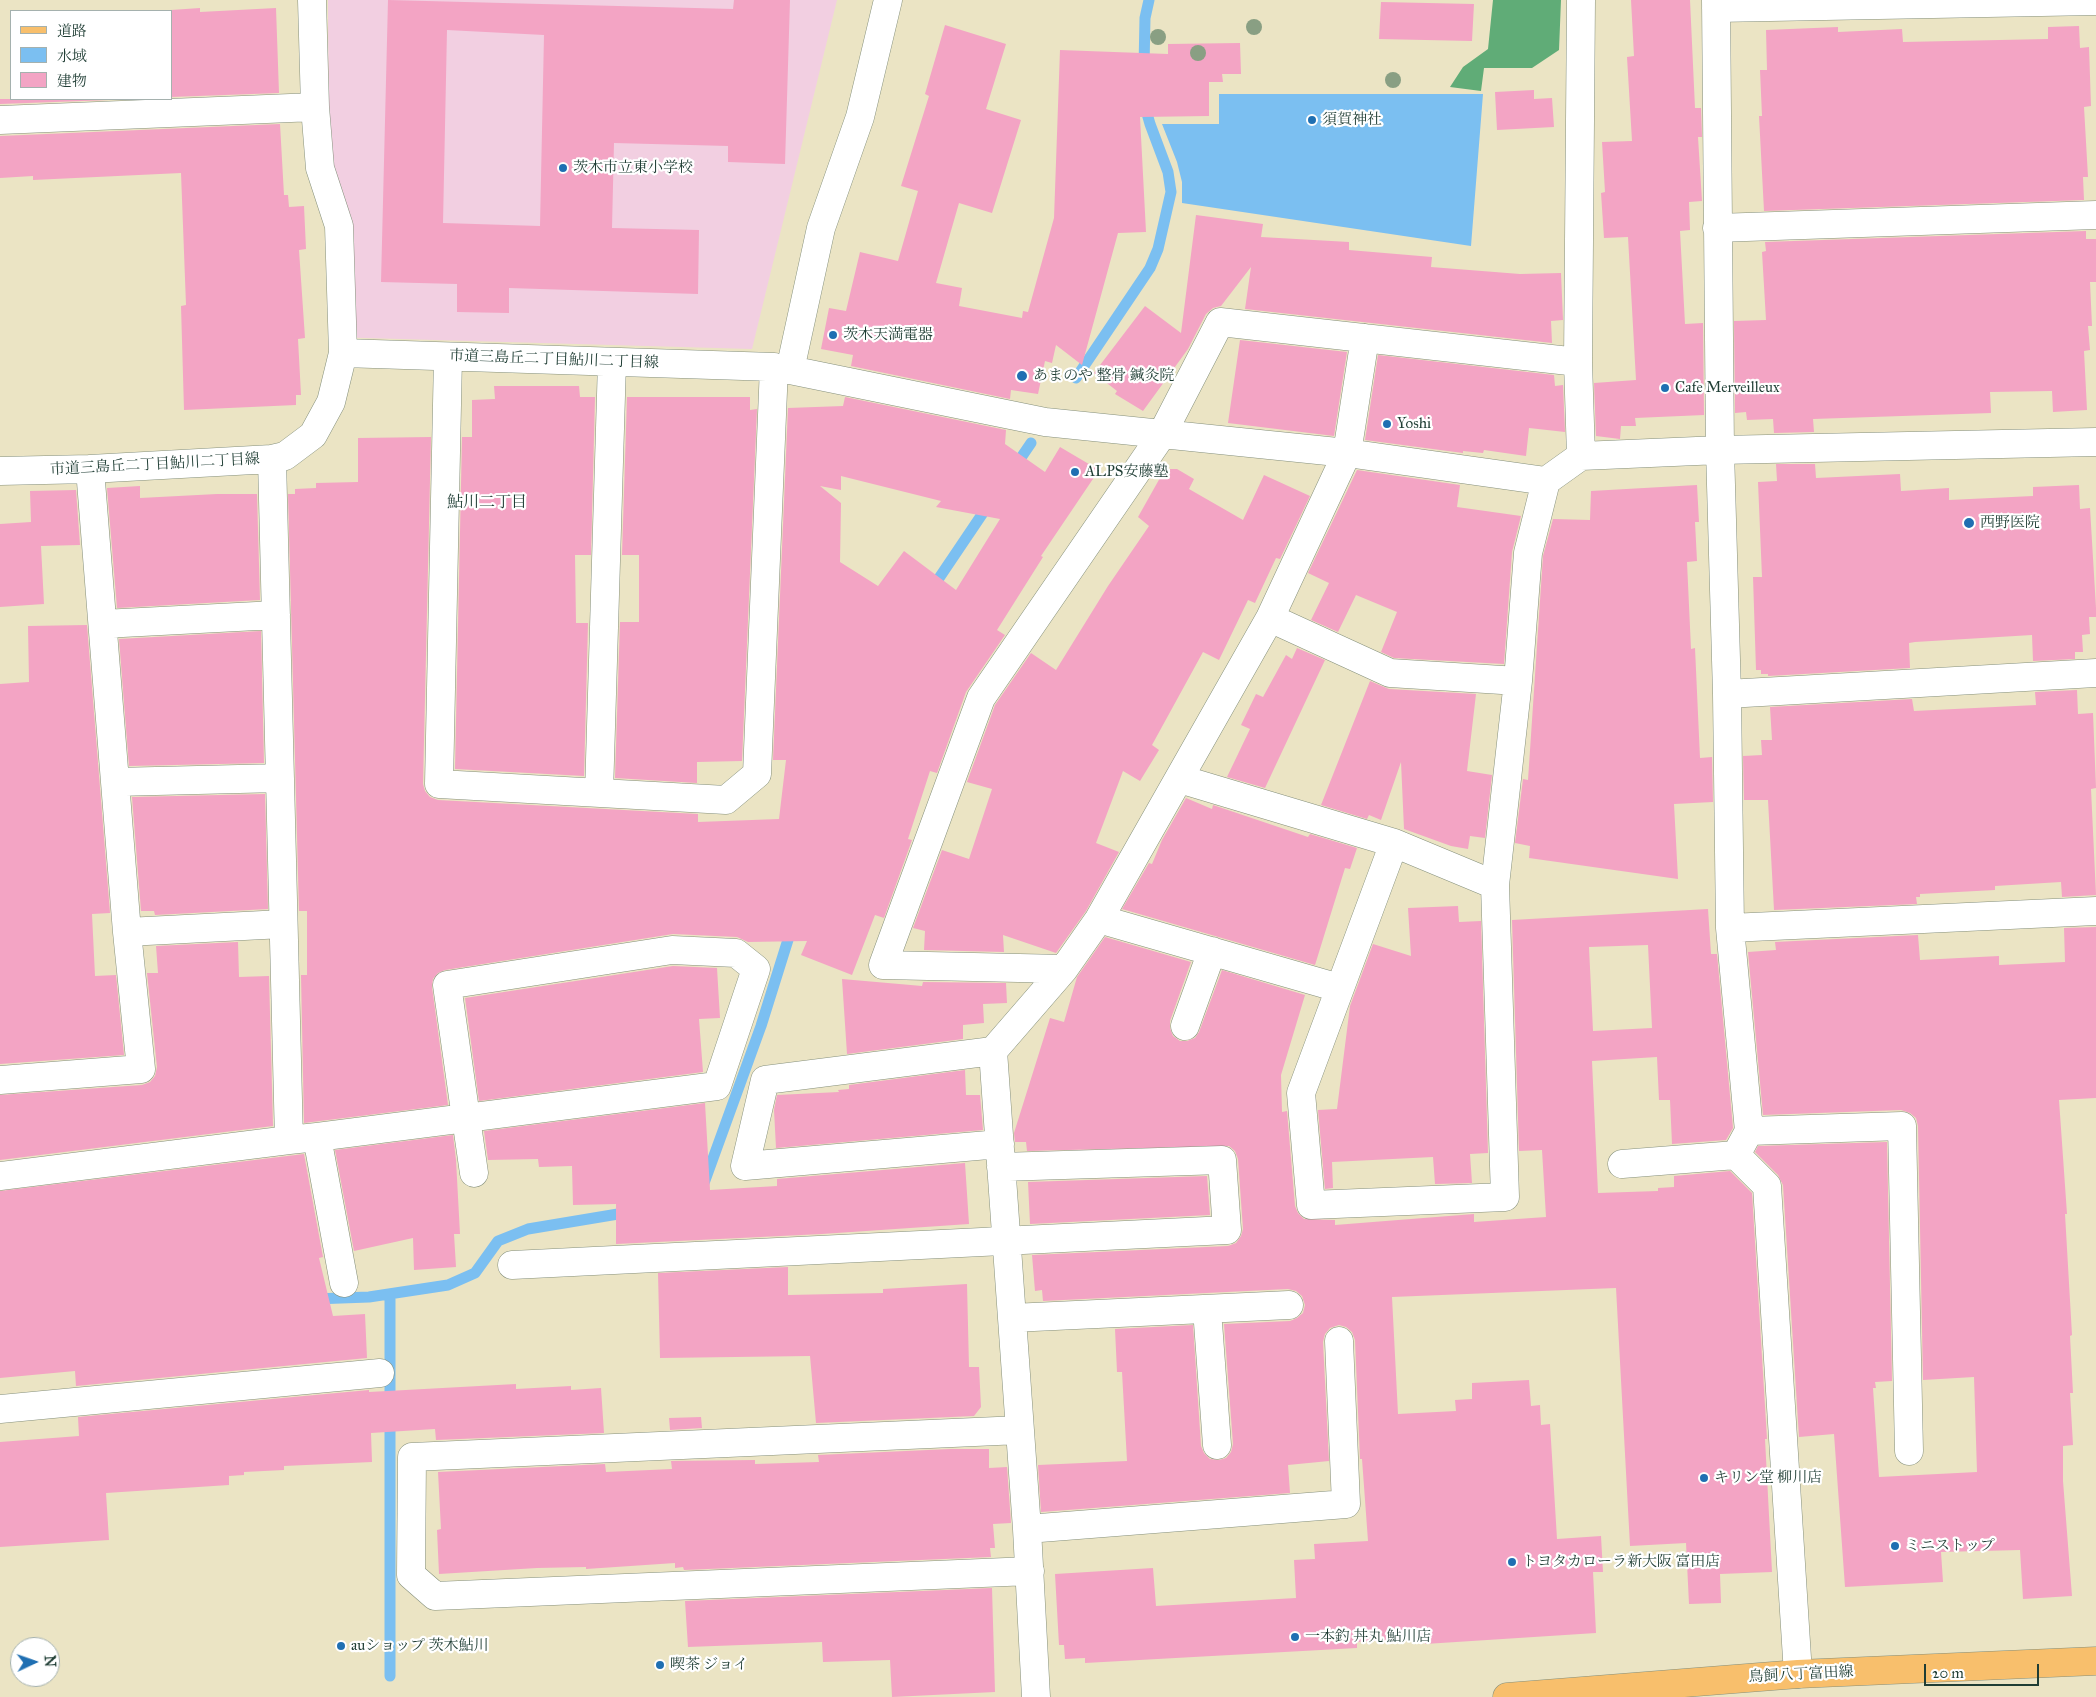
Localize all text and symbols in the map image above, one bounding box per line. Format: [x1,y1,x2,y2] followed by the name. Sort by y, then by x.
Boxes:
[10,10,172,100] legend
[57,22,87,40] text: 道路
[57,47,87,65] text: 水域
[57,72,87,90] text: 建物
[1322,111,1382,129] place label: 須賀神社
[1306,114,1318,126] marker: 須賀神社
[573,159,693,177] place label: 茨木市立東小学校
[557,162,569,174] marker: 茨木市立東小学校
[843,326,933,344] place label: 茨木天満電器
[827,329,839,341] marker: 茨木天満電器
[449,347,659,373] street label: 市道三島丘二丁目鮎川二丁目線
[1033,367,1174,385] place label: あまのや 整骨 鍼灸院
[1015,369,1029,383] marker: あまのや 整骨 鍼灸院
[1675,379,1780,397] place label: Cafe Merveilleux
[1659,382,1671,394] marker: Cafe Merveilleux
[1397,415,1431,433] place label: Yoshi
[1381,418,1393,430] marker: Yoshi
[50,451,260,479] street label: 市道三島丘二丁目鮎川二丁目線
[1085,463,1168,481] place label: ALPS安藤塾
[1069,466,1081,478] marker: ALPS安藤塾
[447,493,527,513] district label: 鮎川二丁目
[1980,514,2040,532] place label: 西野医院
[1962,516,1976,530] marker: 西野医院
[1714,1469,1822,1487] place label: キリン堂 柳川店
[1698,1472,1710,1484] marker: キリン堂 柳川店
[1905,1537,1995,1555] place label: ミニストップ
[1889,1540,1901,1552] marker: ミニストップ
[1522,1553,1720,1571] place label: トヨタカローラ新大阪 富田店
[1506,1556,1518,1568] marker: トヨタカローラ新大阪 富田店
[1305,1628,1431,1646] place label: 一本釣 丼丸 鮎川店
[1289,1631,1301,1643] marker: 一本釣 丼丸 鮎川店
[10,1637,60,1687] north arrow
[351,1637,489,1655] place label: auショップ 茨木鮎川
[335,1640,347,1652] marker: auショップ 茨木鮎川
[1926,1654,2041,1686] scale bar
[41,1655,58,1668] text: N
[670,1656,748,1674] place label: 喫茶 ジョイ
[654,1659,666,1671] marker: 喫茶 ジョイ
[1748,1663,1854,1687] street label: 鳥飼八丁富田線
[1932,1664,1964,1682] text: 20 m

